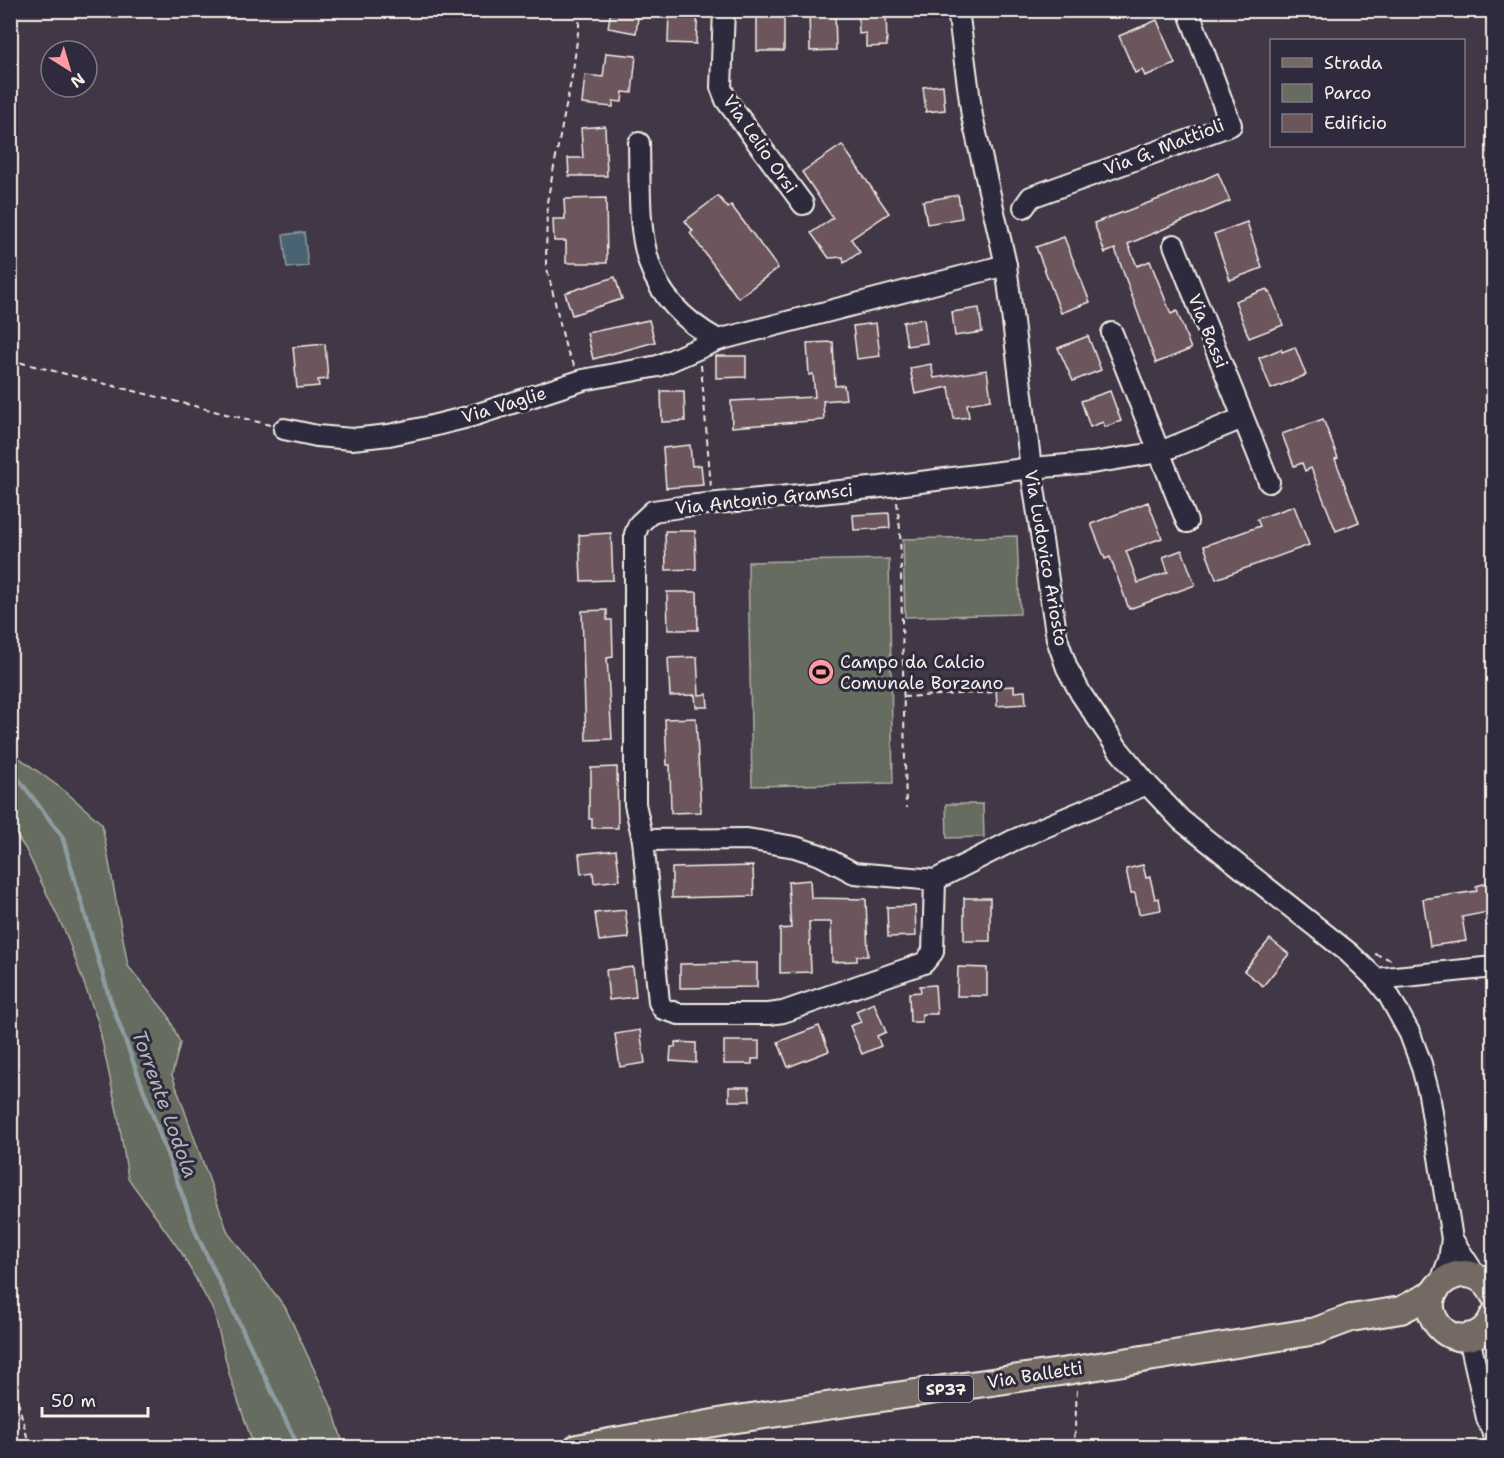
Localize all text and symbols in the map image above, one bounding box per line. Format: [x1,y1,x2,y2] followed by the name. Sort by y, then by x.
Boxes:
[39,39,99,99] north arrow
[1270,39,1465,147] legend
[1324,51,1383,75] text: Strada
[66,68,89,93] text: N
[1324,81,1372,105] text: Parco
[717,90,803,198] street label: Via Lelio Orsi
[1324,111,1387,135] text: Edificio
[1100,113,1228,181] street label: Via G. Mattioli
[1182,290,1234,372] street label: Via Bassi
[459,381,549,429] street label: Via Vaglie
[1019,468,1073,648] street label: Via Ludovico Ariosto
[674,478,854,520] street label: Via Antonio Gramsci
[840,650,1003,695] place label: Campo da Calcio Comunale Borzano
[806,657,836,687] sports icon: Campo da Calcio Comunale Borzano
[126,1027,204,1181] water label: Torrente Lodola
[985,1356,1085,1394] street label: Via Balletti
[919,1376,973,1402] road number: SP37
[42,1380,148,1418] scale bar
[51,1389,96,1413] text: 50 m

